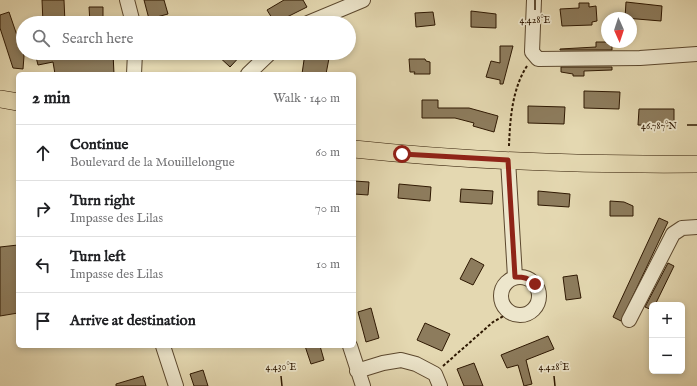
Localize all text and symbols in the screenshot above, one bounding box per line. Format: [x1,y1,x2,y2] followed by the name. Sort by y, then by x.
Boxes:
[601,12,637,48] north arrow
[520,14,551,27] text: 4.428°E
[16,16,356,60] search box
[30,27,52,49] icon: search
[62,29,133,48] text: Search here
[32,88,70,109] text: 2 min
[273,90,340,107] text: Walk · 140 m
[641,120,677,133] text: 46.787°N
[70,135,128,154] text: Continue
[32,142,54,164] icon: ahead
[315,144,340,161] text: 60 m
[393,145,411,163] route start
[70,154,235,171] text: Boulevard de la Mouillelongue
[70,191,135,210] text: Turn right
[32,198,54,220] icon: right
[315,200,340,217] text: 70 m
[70,210,163,227] text: Impasse des Lilas
[70,247,126,266] text: Turn left
[32,254,54,276] icon: left
[316,256,340,273] text: 10 m
[70,266,163,283] text: Impasse des Lilas
[526,275,544,293] route end
[649,302,685,374] map controls
[649,302,685,338] button: +
[32,310,54,332] icon: arrive
[70,311,196,330] text: Arrive at destination
[649,338,685,374] button: −
[266,361,297,374] text: 4.430°E
[539,361,570,374] text: 4.428°E

